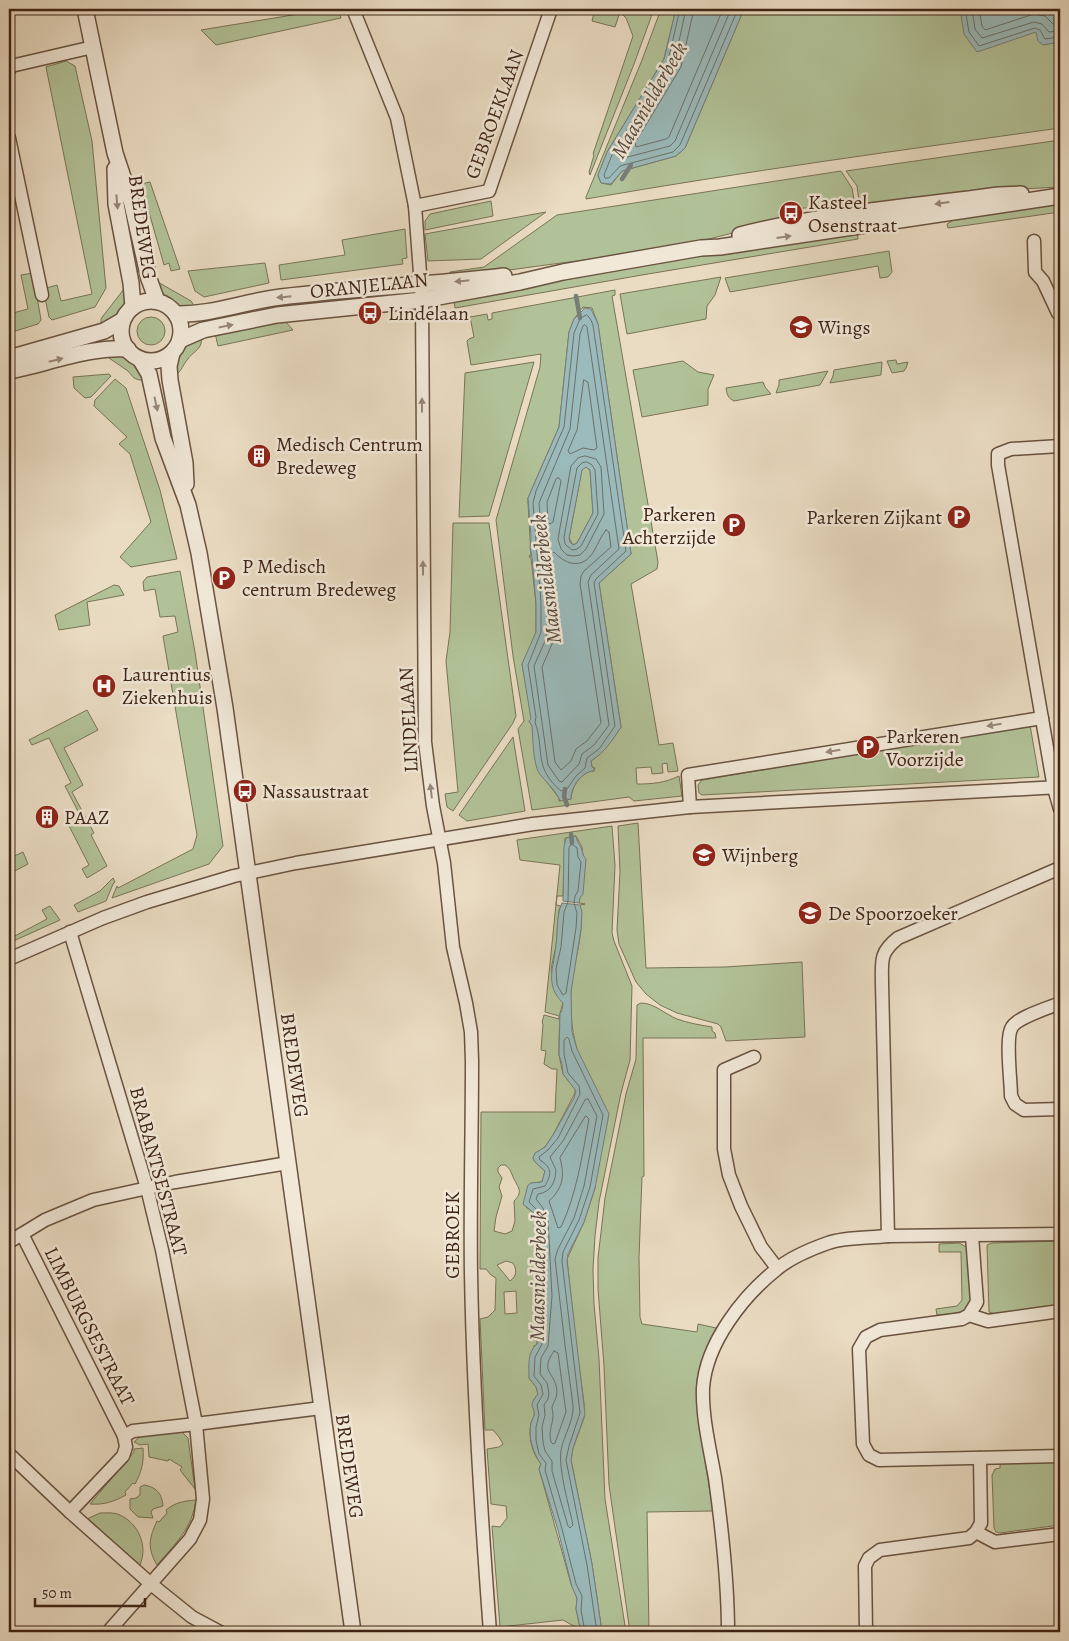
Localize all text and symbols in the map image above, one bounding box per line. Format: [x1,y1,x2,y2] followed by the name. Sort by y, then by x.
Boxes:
[604,37,694,163] water label: Maasnielderbeek
[459,46,530,183] street label: GEBROEKLAAN
[122,173,163,281] street label: BREDEWEG
[808,189,898,239] place label: Kasteel Osenstraat
[113,194,121,210] one-way arrow
[934,199,950,207] one-way arrow
[778,200,804,226] bus stop icon: Kasteel Osenstraat
[776,233,792,241] one-way arrow
[309,266,429,305] street label: ORANJELAAN
[454,277,470,285] one-way arrow
[276,293,292,301] one-way arrow
[357,300,383,326] bus stop icon: Lindelaan
[388,300,469,327] place label: Lindelaan
[788,314,814,340] school or university icon: Wings
[817,314,871,341] place label: Wings
[219,321,235,329] one-way arrow
[49,356,64,364] one-way arrow
[152,396,160,411] one-way arrow
[418,397,426,413] one-way arrow
[276,431,423,481] place label: Medisch Centrum Bredeweg
[246,443,272,469] building icon: Medisch Centrum Bredeweg
[622,501,716,551] place label: Parkeren Achterzijde
[806,504,942,531] place label: Parkeren Zijkant
[946,504,972,530] parking icon: Parkeren Zijkant
[721,512,747,538] parking icon: Parkeren Achterzijde
[524,513,568,645] water label: Maasnielderbeek
[242,553,396,603] place label: P Medisch centrum Bredeweg
[419,559,427,575] one-way arrow
[211,565,237,591] parking icon: P Medisch centrum Bredeweg
[122,661,213,711] place label: Laurentius Ziekenhuis
[392,667,425,773] street label: LINDELAAN
[91,673,117,699] hospital icon: Laurentius Ziekenhuis
[985,722,1001,730] one-way arrow
[885,723,964,773] place label: Parkeren Voorzijde
[855,734,881,760] parking icon: Parkeren Voorzijde
[825,748,841,756] one-way arrow
[232,778,258,804] bus stop icon: Nassaustraat
[262,778,369,805] place label: Nassaustraat
[427,783,435,799] one-way arrow
[34,804,60,830] building icon: PAAZ
[64,804,109,831] place label: PAAZ
[691,842,717,868] school or university icon: Wijnberg
[721,842,798,869] place label: Wijnberg
[797,900,823,926] school or university icon: De Spoorzoeker
[828,900,958,927] place label: De Spoorzoeker
[274,1011,315,1119] street label: BREDEWEG
[123,1083,194,1259] street label: BRABANTSESTRAAT
[439,1191,466,1279] street label: GEBROEK
[523,1211,553,1341] water label: Maasnielderbeek
[38,1242,141,1410] street label: LIMBURGSESTRAAT
[329,1412,370,1520] street label: BREDEWEG
[35,1576,145,1608] scale bar
[42,1583,72,1603] text: 50 m

